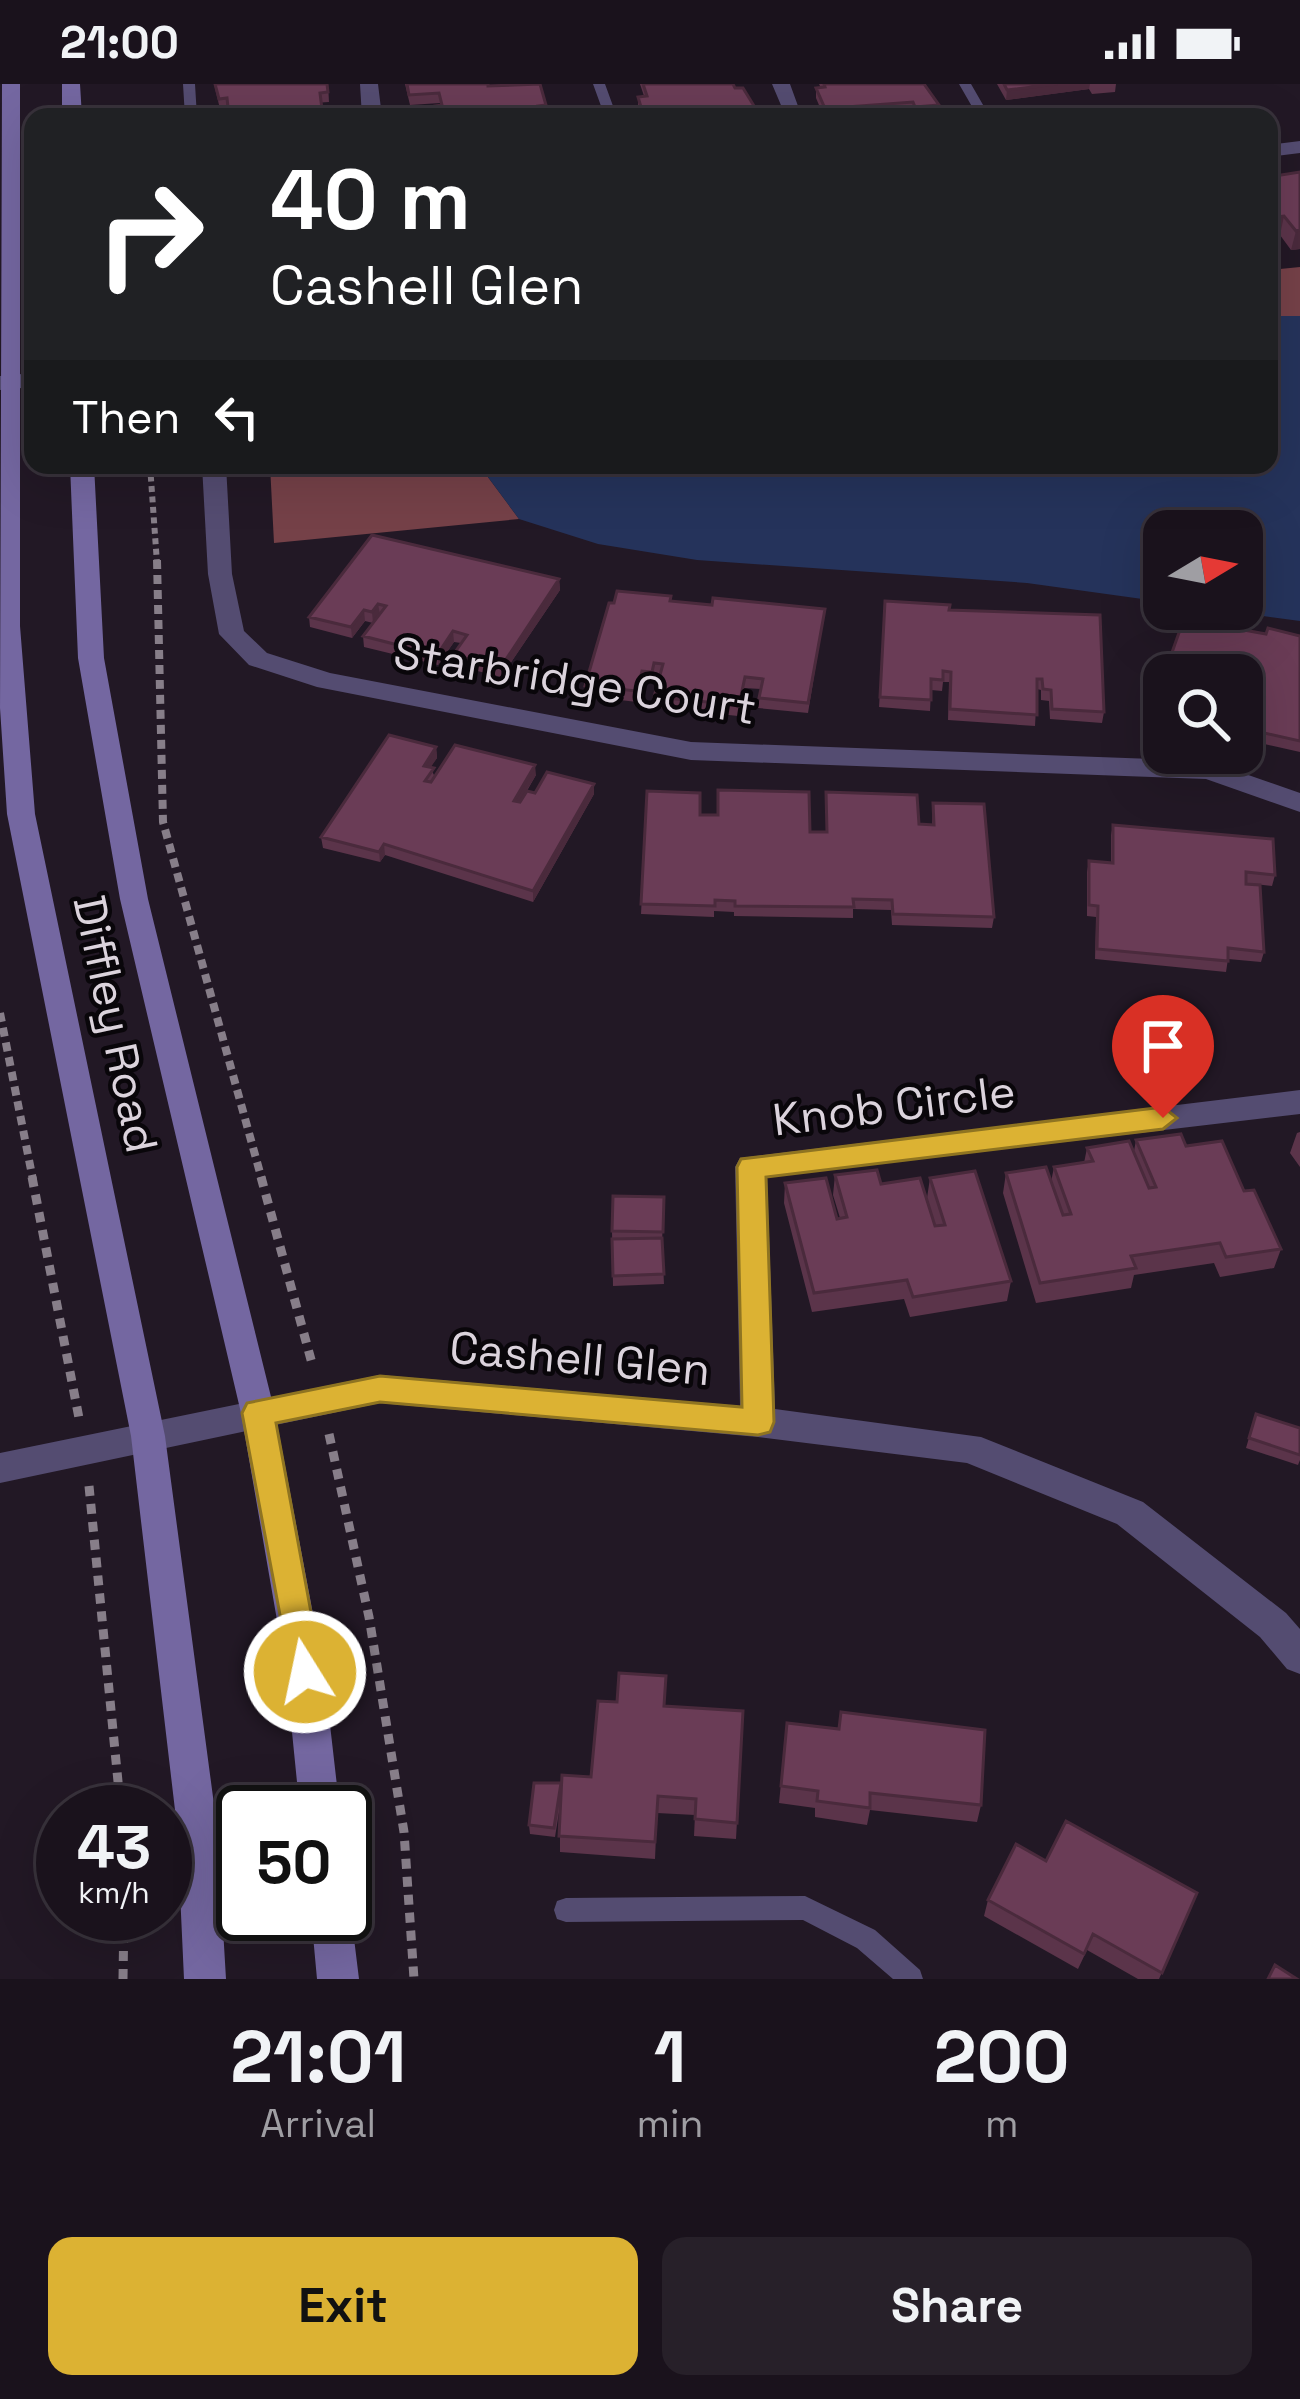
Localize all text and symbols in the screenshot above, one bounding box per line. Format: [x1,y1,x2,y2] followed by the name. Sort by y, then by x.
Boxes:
[60,14,179,71] text: 21:00
[270,146,471,254] text: 40 m
[72,156,228,312] icon: right
[270,251,583,320] text: Cashell Glen
[204,384,270,450] icon: left
[72,389,180,446] text: Then
[1143,510,1263,630] north arrow
[1143,510,1263,774] map controls
[390,624,760,737] street label: Starbridge Court
[1143,654,1263,774] button: search
[60,890,171,1158] street label: Diffley Road
[1112,995,1214,1118] pin
[1130,1013,1196,1079] icon: arrive
[769,1062,1019,1149] street label: Knob Circle
[447,1319,712,1398] street label: Cashell Glen
[242,1609,368,1735] position arrow
[216,1785,372,1941] speed limit sign: 50
[77,1809,151,1886] text: 43
[78,1873,150,1912] text: km/h
[230,2011,406,2103] text: 21:01
[654,2011,686,2103] text: 1
[934,2011,1070,2103] text: 200
[260,2099,376,2148] text: Arrival
[636,2099,703,2148] text: min
[985,2099,1018,2148] text: m
[48,2237,638,2375] button: Exit
[662,2237,1252,2375] button: Share

